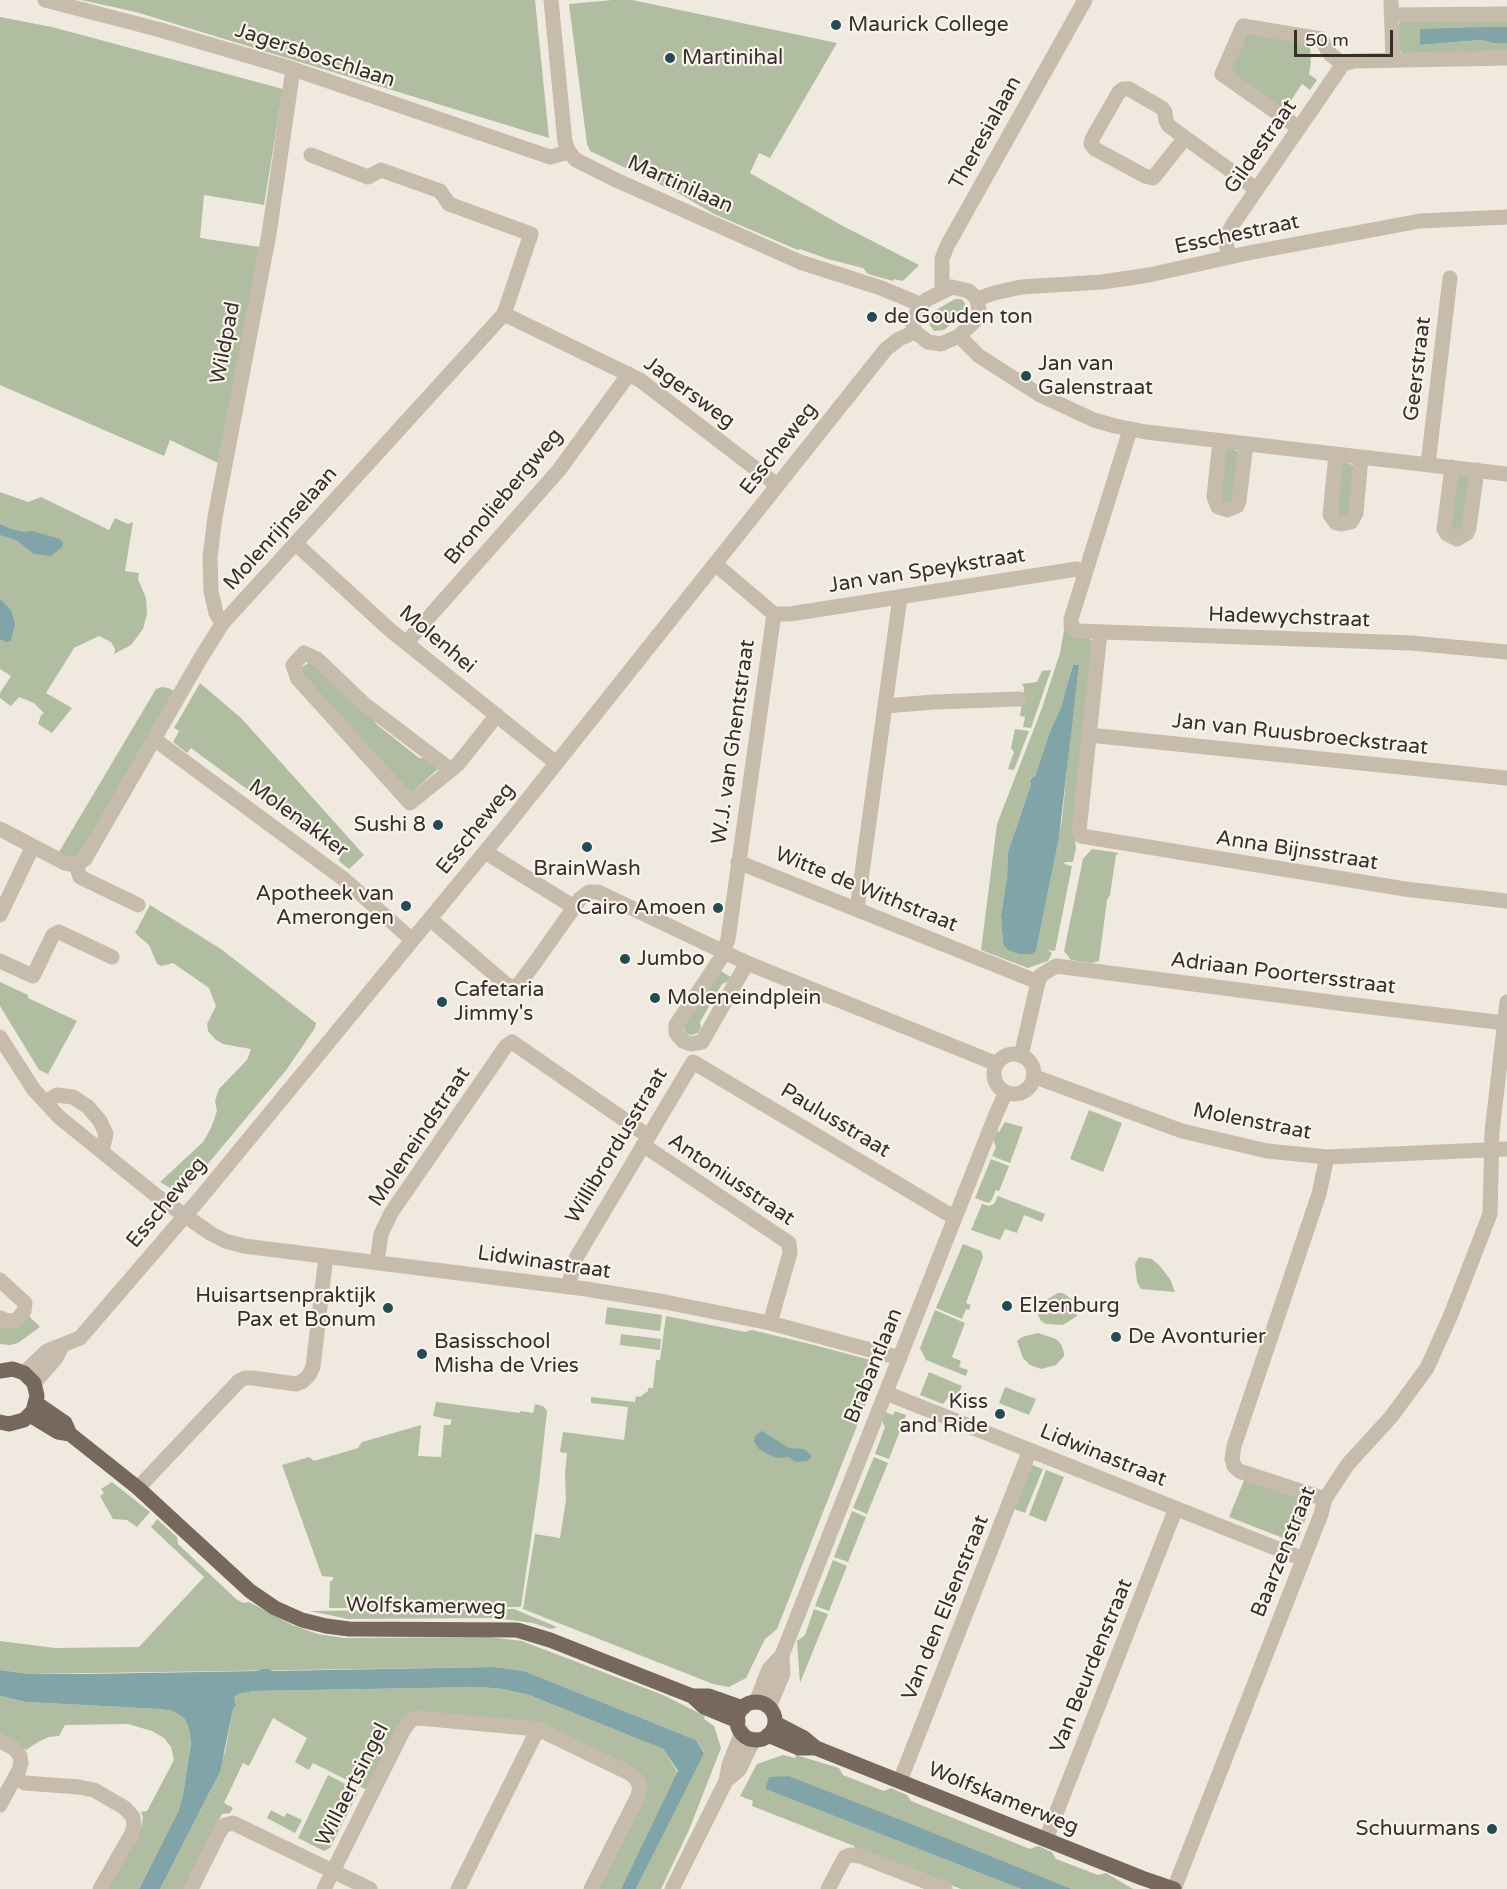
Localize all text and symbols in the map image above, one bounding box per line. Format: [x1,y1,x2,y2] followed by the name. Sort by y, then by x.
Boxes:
[848,12,1009,38] place label: Maurick College
[232,18,398,94] street label: Jagersboschlaan
[829,18,843,32] marker: Maurick College
[1297,18,1396,56] scale bar
[1305,29,1349,51] text: 50 m
[682,45,783,71] place label: Martinihal
[663,51,677,65] marker: Martinihal
[945,72,1027,194] street label: Theresialaan
[1219,95,1303,199] street label: Gildestraat
[623,151,737,219] street label: Martinilaan
[1172,210,1302,260] street label: Esschestraat
[206,300,246,386] street label: Wildpad
[884,304,1033,330] place label: de Gouden ton
[865,310,879,324] marker: de Gouden ton
[1399,315,1437,423] street label: Geerstraat
[1038,351,1153,401] place label: Jan van Galenstraat
[639,352,739,434] street label: Jagersweg
[1019,369,1033,383] marker: Jan van Galenstraat
[735,398,823,500] street label: Esscheweg
[440,424,568,570] street label: Bronoliebergweg
[219,462,343,596] street label: Molenrijnselaan
[827,543,1027,599] street label: Jan van Speykstraat
[393,601,481,679] street label: Molenhei
[1208,603,1370,633] street label: Hadewychstraat
[707,638,761,846] street label: W.J. van Ghentstraat
[1171,709,1429,761] street label: Jan van Ruusbroeckstraat
[243,774,353,864] street label: Molenakker
[431,778,521,880] street label: Esscheweg
[354,812,426,838] place label: Sushi 8
[431,818,445,832] marker: Sushi 8
[1214,826,1380,876] street label: Anna Bijnsstraat
[580,840,594,854] marker: BrainWash
[771,842,961,938] street label: Witte de Withstraat
[533,856,641,882] place label: BrainWash
[255,881,394,931] place label: Apotheek van Amerongen
[576,895,706,921] place label: Cairo Amoen
[399,899,413,913] marker: Apotheek van Amerongen
[711,901,725,915] marker: Cairo Amoen
[637,946,705,972] place label: Jumbo
[1169,948,1397,1000] street label: Adriaan Poortersstraat
[618,952,632,966] marker: Jumbo
[454,977,544,1027] place label: Cafetaria Jimmy's
[667,985,821,1011] place label: Moleneindplein
[648,991,662,1005] marker: Moleneindplein
[435,995,449,1009] marker: Cafetaria Jimmy's
[364,1062,476,1212] street label: Moleneindstraat
[561,1064,673,1228] street label: Willibrordusstraat
[776,1078,894,1164] street label: Paulusstraat
[1191,1098,1313,1146] street label: Molenstraat
[663,1128,799,1232] street label: Antoniusstraat
[122,1152,212,1254] street label: Esscheweg
[476,1241,612,1285] street label: Lidwinastraat
[195,1283,376,1333] place label: Huisartsenpraktijk Pax et Bonum
[1019,1293,1120,1319] place label: Elzenburg
[1000,1299,1014,1313] marker: Elzenburg
[381,1301,395,1315] marker: Huisartsenpraktijk Pax et Bonum
[840,1305,908,1427] street label: Brabantlaan
[1128,1324,1266,1350] place label: De Avonturier
[434,1329,579,1379] place label: Basisschool Misha de Vries
[1109,1330,1123,1344] marker: De Avonturier
[415,1347,429,1361] marker: Basisschool Misha de Vries
[899,1389,988,1439] place label: Kiss and Ride
[993,1407,1007,1421] marker: Kiss and Ride
[1036,1419,1170,1493] street label: Lidwinastraat
[1246,1483,1322,1621] street label: Baarzenstraat
[897,1512,995,1704] street label: Van den Elsenstraat
[1046,1575,1138,1757] street label: Van Beurdenstraat
[346,1593,506,1621] street label: Wolfskamerweg
[311,1719,395,1851] street label: Willaertsingel
[924,1757,1082,1841] street label: Wolfskamerweg
[1356,1816,1480,1842] place label: Schuurmans
[1485,1822,1499,1836] marker: Schuurmans

